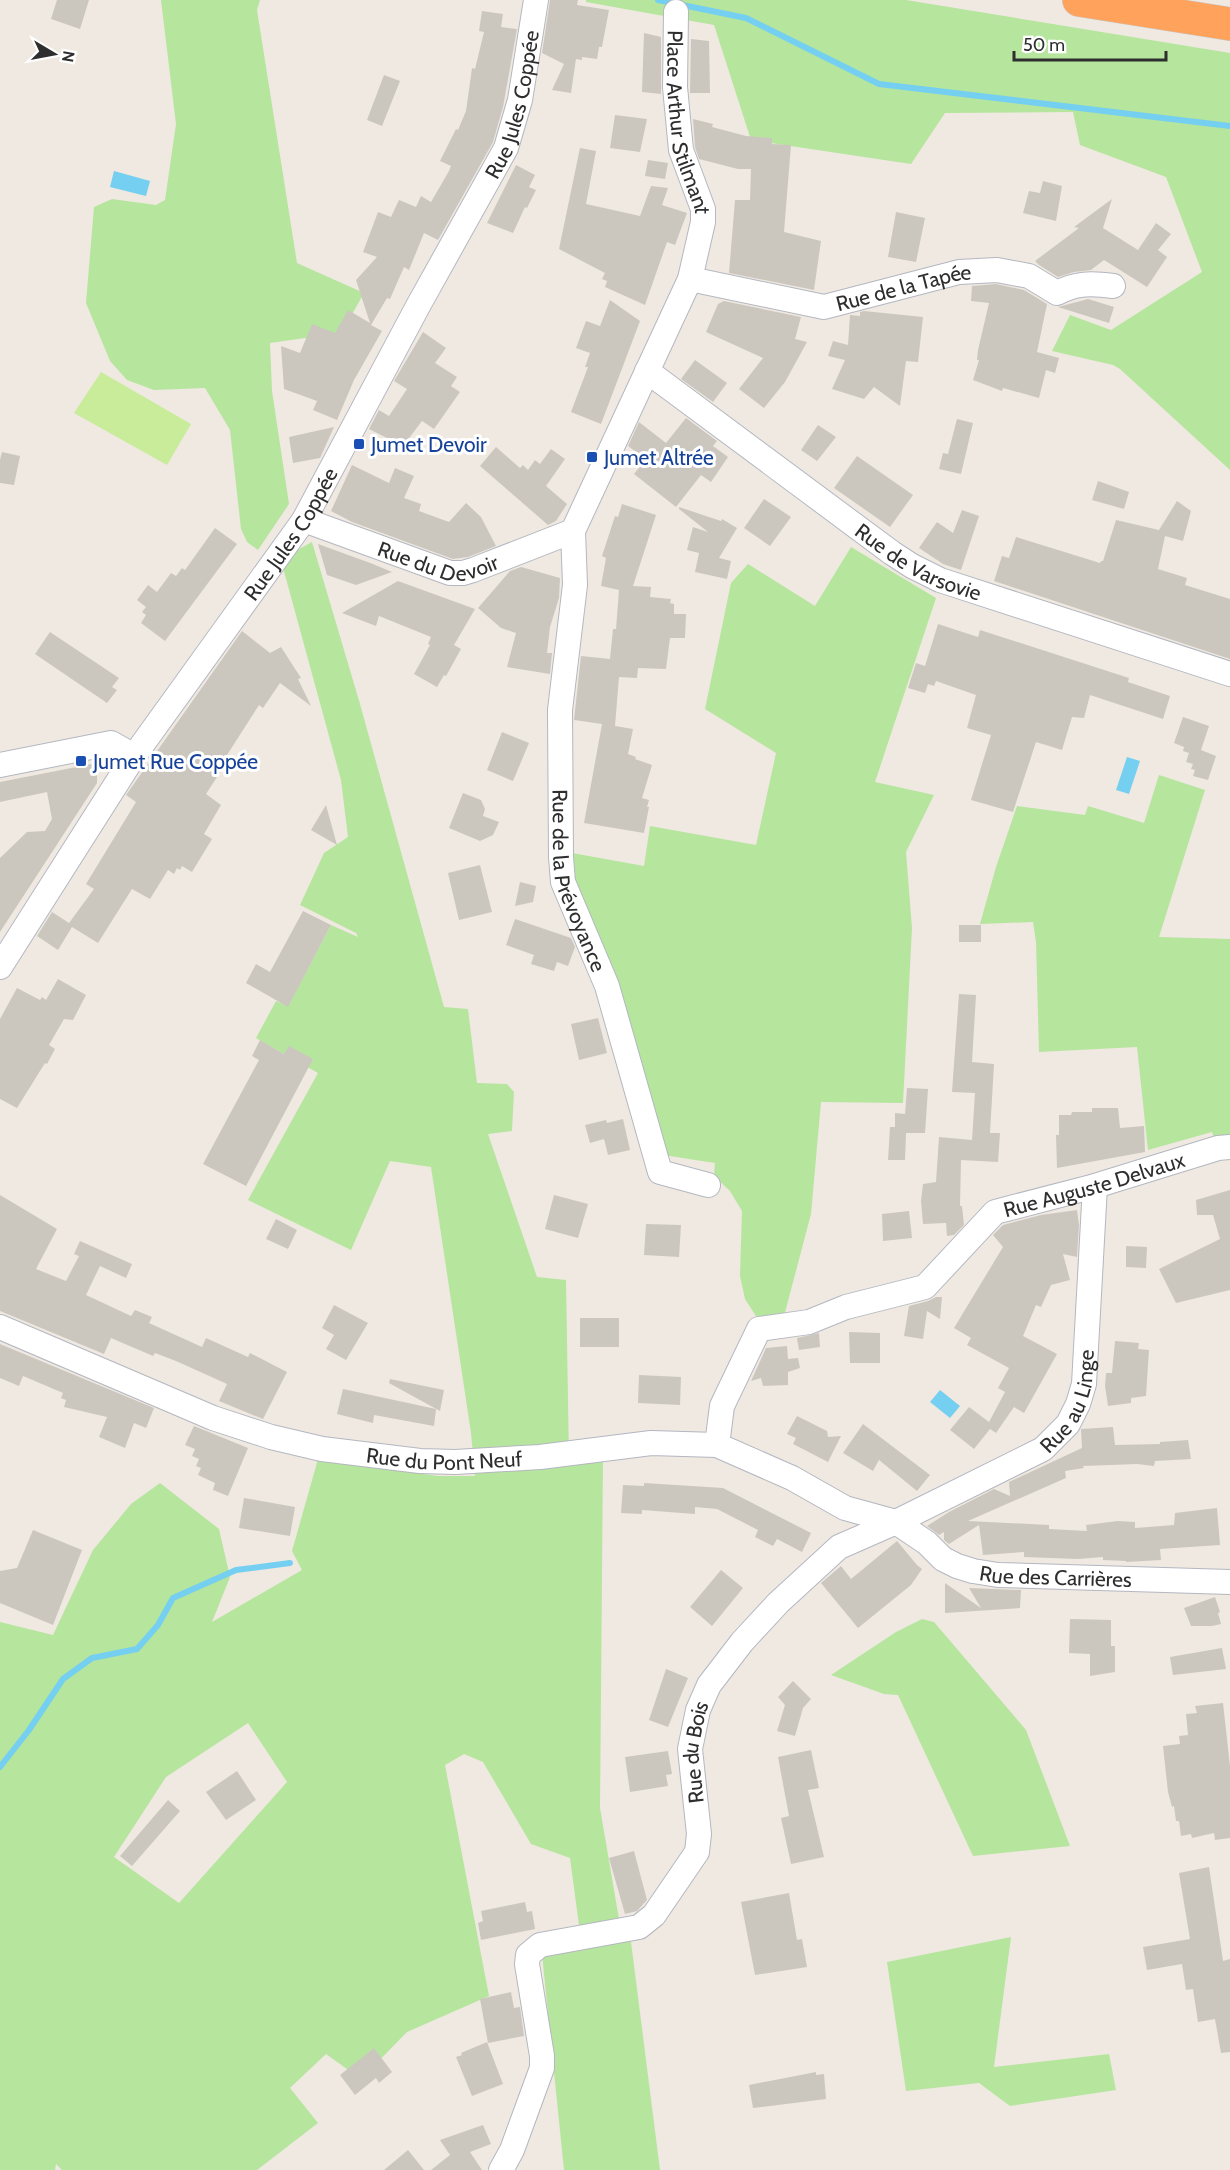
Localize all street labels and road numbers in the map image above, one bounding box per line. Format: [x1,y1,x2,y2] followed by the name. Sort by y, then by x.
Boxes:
[479,28,544,183] street label: Rue Jules Coppée
[662,30,716,214] street label: Place Arthur Stilmant
[833,259,972,316] street label: Rue de la Tapée
[238,463,342,605] street label: Rue Jules Coppée
[850,518,985,605] street label: Rue de Varsovie
[374,535,502,587] street label: Rue du Devoir
[548,789,612,975] street label: Rue de la Prévoyance
[1001,1147,1188,1222] street label: Rue Auguste Delvaux
[1034,1349,1098,1458] street label: Rue au Linge
[365,1442,523,1475] street label: Rue du Pont Neuf
[978,1560,1132,1592] street label: Rue des Carrières
[677,1696,713,1805] street label: Rue du Bois

